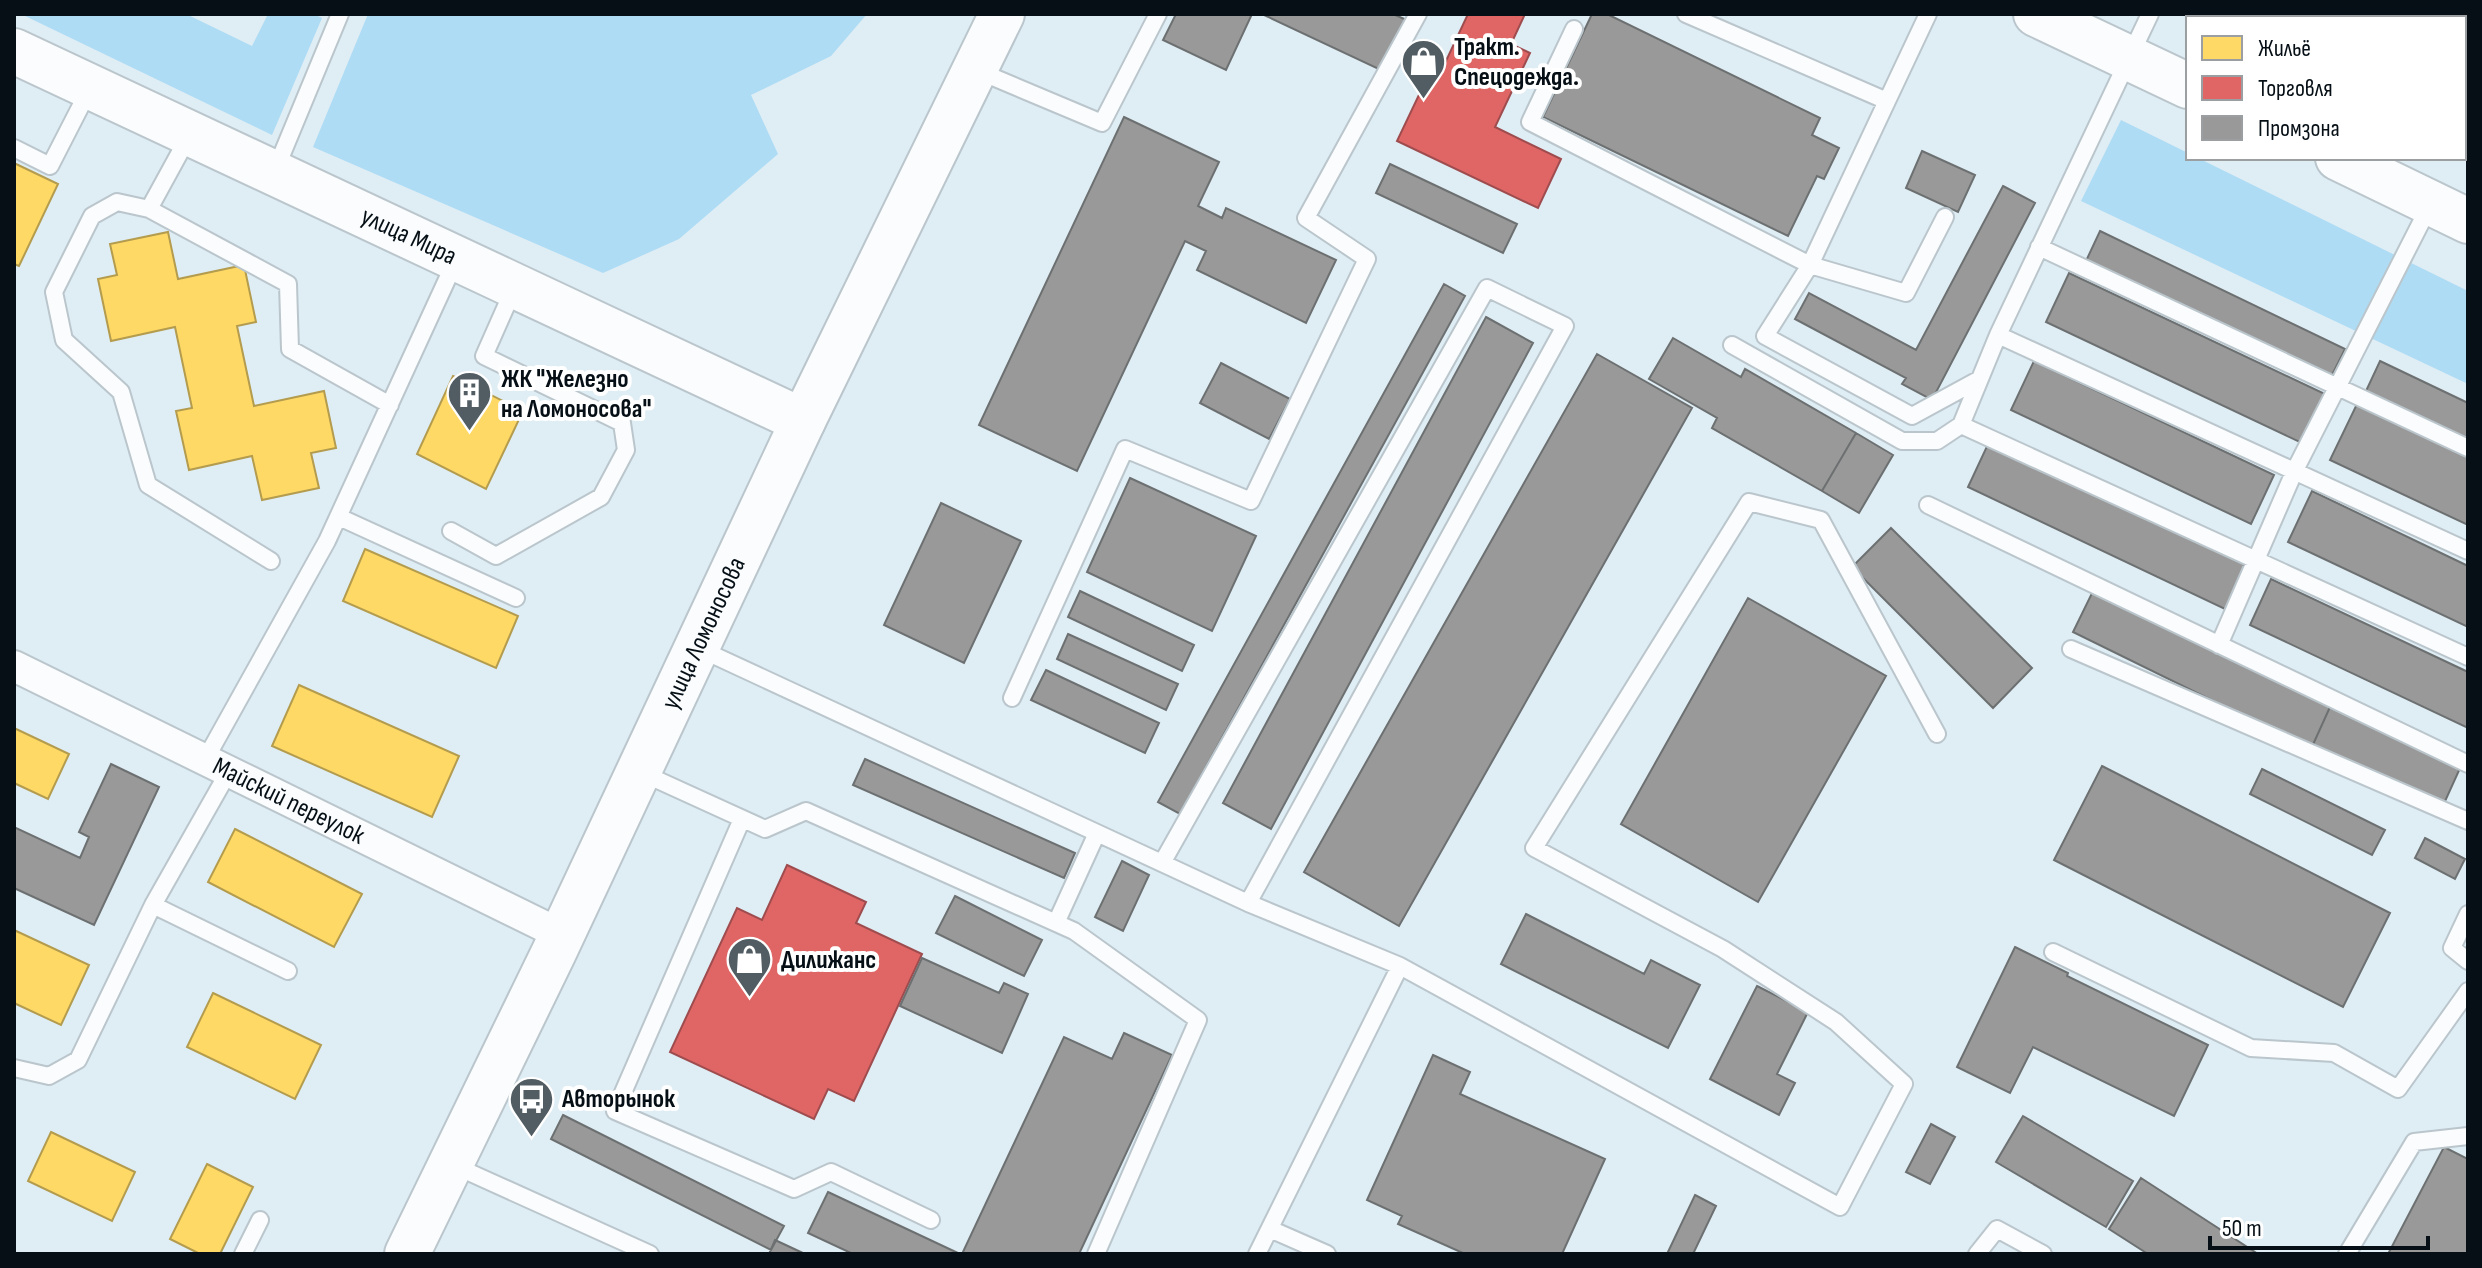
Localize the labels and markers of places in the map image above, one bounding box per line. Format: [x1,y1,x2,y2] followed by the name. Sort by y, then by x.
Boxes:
[1454,32,1579,93] place label: Тракт. Спецодежда.
[1399,38,1447,101] shop icon: Тракт. Спецодежда.
[501,364,651,425] place label: ЖК "Железно на Ломоносова"
[446,370,494,433] building icon: ЖК "Железно на Ломоносова"
[726,936,774,999] shop icon: Дилижанс
[781,945,876,976] place label: Дилижанс
[507,1075,555,1138] bus stop icon: Авторынок
[561,1084,675,1115] place label: Авторынок

